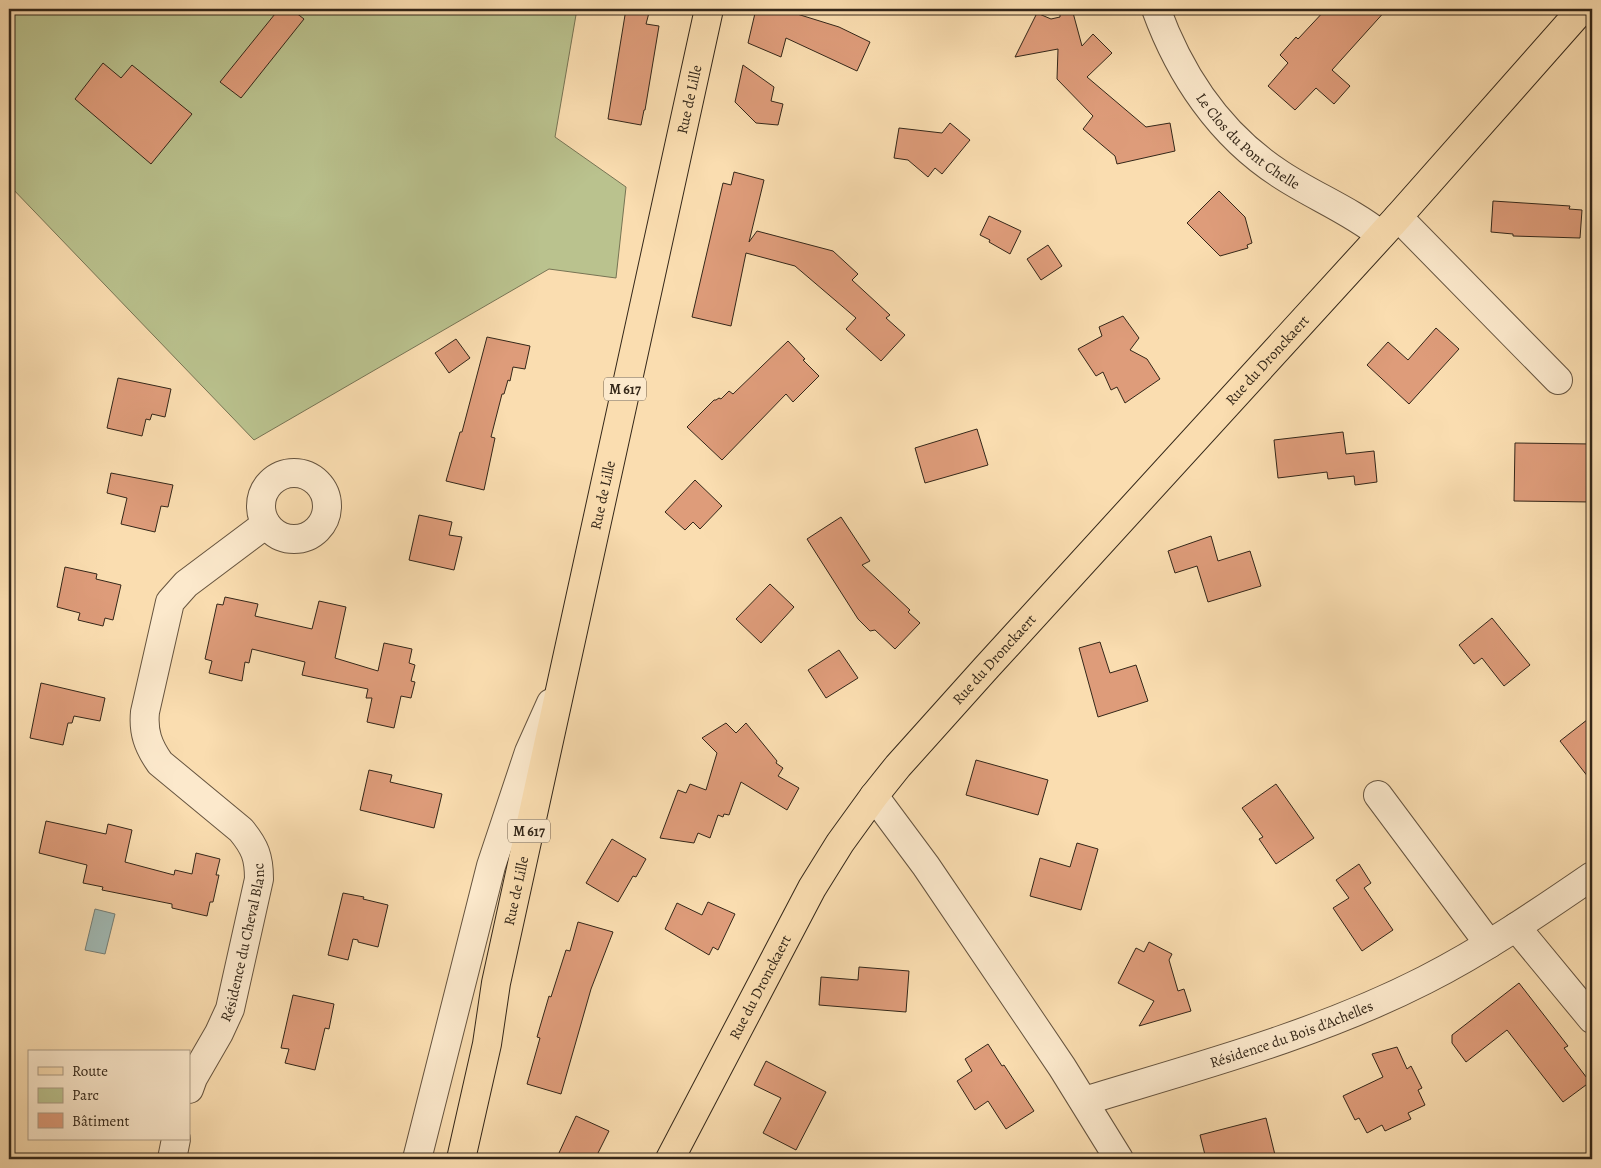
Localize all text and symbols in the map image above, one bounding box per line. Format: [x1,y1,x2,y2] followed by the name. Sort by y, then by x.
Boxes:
[672,63,707,136] street label: Rue de Lille
[1191,89,1304,194] street label: Le Clos du Pont Chelle
[1221,311,1314,410] street label: Rue du Dronckaert
[604,378,646,400] road number: M 617
[585,458,620,532] street label: Rue de Lille
[948,610,1040,709] street label: Rue du Dronckaert
[508,819,550,842] road number: M 617
[499,854,534,927] street label: Rue de Lille
[215,862,269,1025] street label: Résidence du Cheval Blanc
[724,931,796,1043] street label: Rue du Dronckaert
[1207,996,1376,1073] street label: Résidence du Bois d'Achelles
[28,1050,190,1140] legend
[72,1061,108,1081] text: Route
[72,1085,99,1105] text: Parc
[72,1111,130,1131] text: Bâtiment

